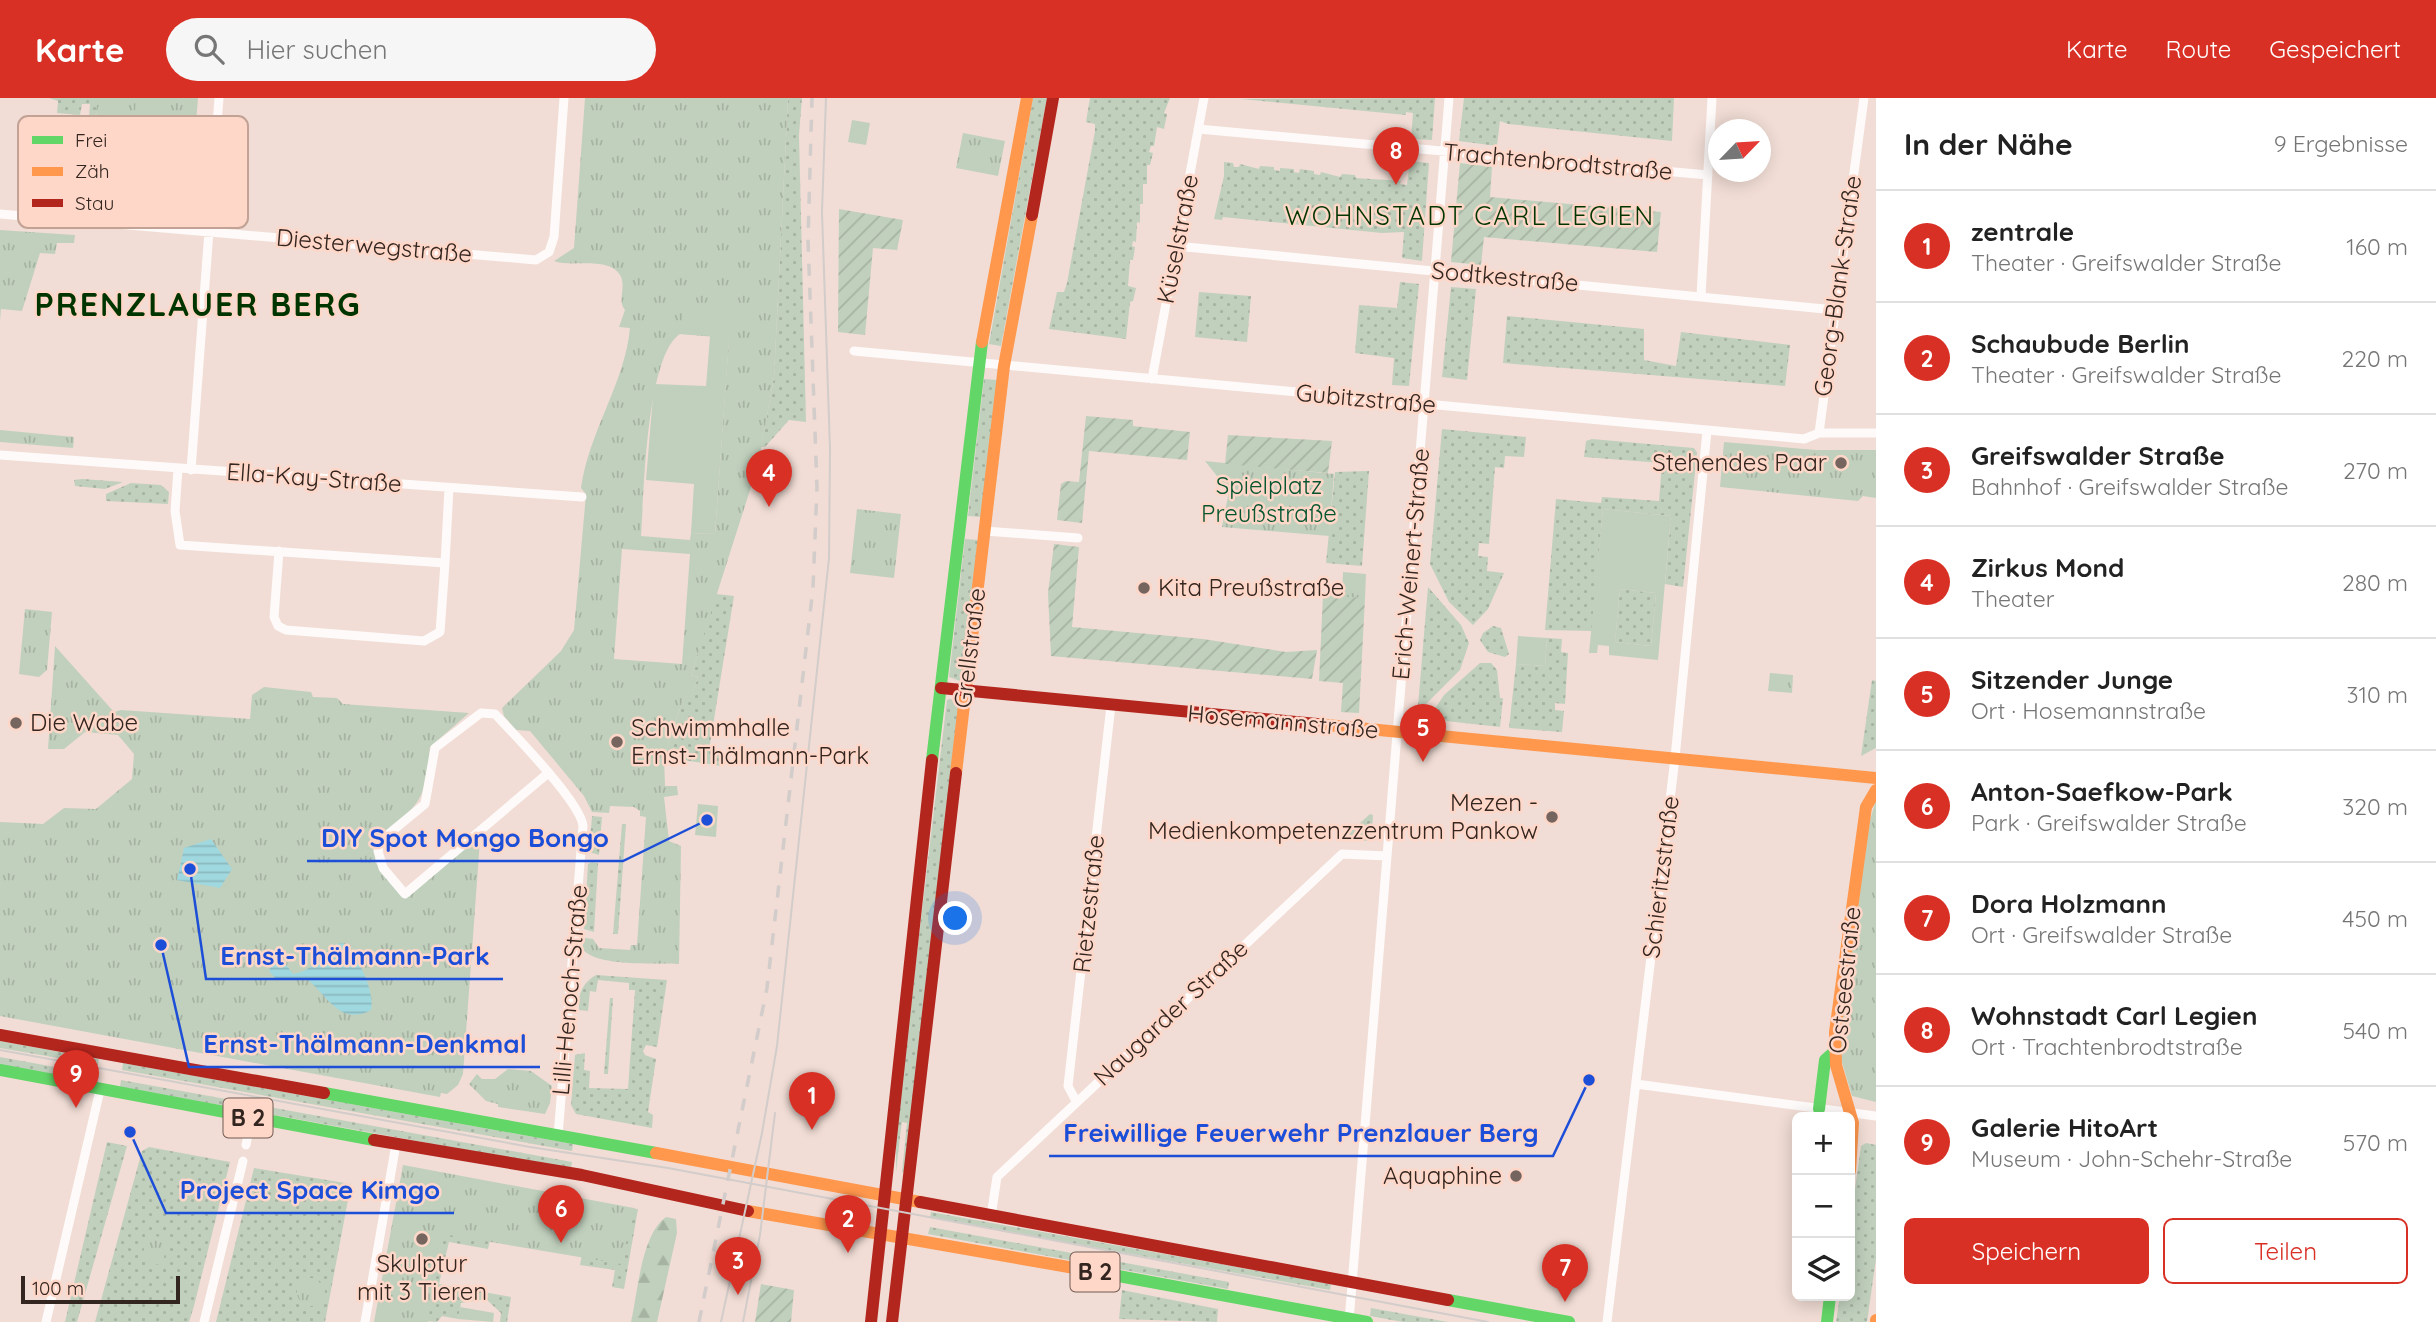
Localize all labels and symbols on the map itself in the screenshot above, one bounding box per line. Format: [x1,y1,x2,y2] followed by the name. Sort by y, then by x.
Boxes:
[18,116,248,228] legend
[1708,119,1771,182] north arrow
[1373,127,1419,185] pin: 8
[75,128,107,152] text: Frei
[1442,136,1674,186] street label: Trachtenbrodtstraße
[75,159,110,183] text: Zäh
[1150,172,1204,306] street label: Küselstraße
[1807,173,1867,398] street label: Georg-Blank-Straße
[75,191,114,215] text: Stau
[1285,199,1655,232] district label: WOHNSTADT CARL LEGIEN
[275,221,473,269] street label: Diesterwegstraße
[1430,255,1580,297] street label: Sodtkestraße
[35,284,361,324] district label: PRENZLAUER BERG
[1295,377,1437,419] street label: Gubitzstraße
[1385,447,1435,681] street label: Erich-Weinert-Straße
[1652,447,1827,477] place label: Stehendes Paar
[746,449,792,507] pin: 4
[1833,455,1849,471] marker: Stehendes Paar
[225,456,403,498] street label: Ella-Kay-Straße
[1201,470,1337,528] park label: Spielplatz Preußstraße
[1158,572,1344,602] place label: Kita Preußstraße
[1136,580,1152,596] marker: Kita Preußstraße
[947,586,991,710] street label: Grellstraße
[1186,698,1380,744] street label: Hosemannstraße
[1400,704,1446,762] pin: 5
[30,707,138,737] place label: Die Wabe
[631,712,869,770] place label: Schwimmhalle Ernst-Thälmann-Park
[8,715,24,731] marker: Die Wabe
[609,734,625,750] marker: Schwimmhalle Ernst-Thälmann-Park
[1148,787,1538,845] place label: Mezen - Medienkompetenzzentrum Pankow
[1635,794,1685,960] street label: Schieritzstraße
[1544,809,1560,825] marker: Mezen - Medienkompetenzzentrum Pankow
[307,814,623,861] callout: DIY Spot Mongo Bongo
[321,821,609,854] text: DIY Spot Mongo Bongo
[1066,833,1110,974] street label: Rietzestraße
[545,883,593,1096] street label: Lilli-Henoch-Straße
[938,901,972,935] your location
[1821,905,1867,1055] street label: Ostseestraße
[206,932,503,979] callout: Ernst-Thälmann-Park
[1087,933,1254,1092] street label: Naugarder Straße
[220,939,490,972] text: Ernst-Thälmann-Park
[189,1020,540,1067] callout: Ernst-Thälmann-Denkmal
[203,1027,527,1060] text: Ernst-Thälmann-Denkmal
[53,1050,99,1108] pin: 9
[789,1072,835,1130] pin: 1
[224,1099,272,1138] road number: B 2
[1049,1109,1553,1156] callout: Freiwillige Feuerwehr Prenzlauer Berg
[1063,1116,1539,1149] text: Freiwillige Feuerwehr Prenzlauer Berg
[1383,1160,1502,1190] place label: Aquaphine
[166,1166,454,1213] callout: Project Space Kimgo
[1508,1168,1524,1184] marker: Aquaphine
[180,1173,440,1206] text: Project Space Kimgo
[538,1185,584,1243] pin: 6
[825,1195,871,1253] pin: 2
[414,1231,430,1247] marker: Skulptur mit 3 Tieren
[715,1237,761,1295] pin: 3
[1542,1244,1588,1302] pin: 7
[357,1248,487,1306] place label: Skulptur mit 3 Tieren
[1070,1252,1120,1292] road number: B 2
[21,1273,180,1305] scale bar

